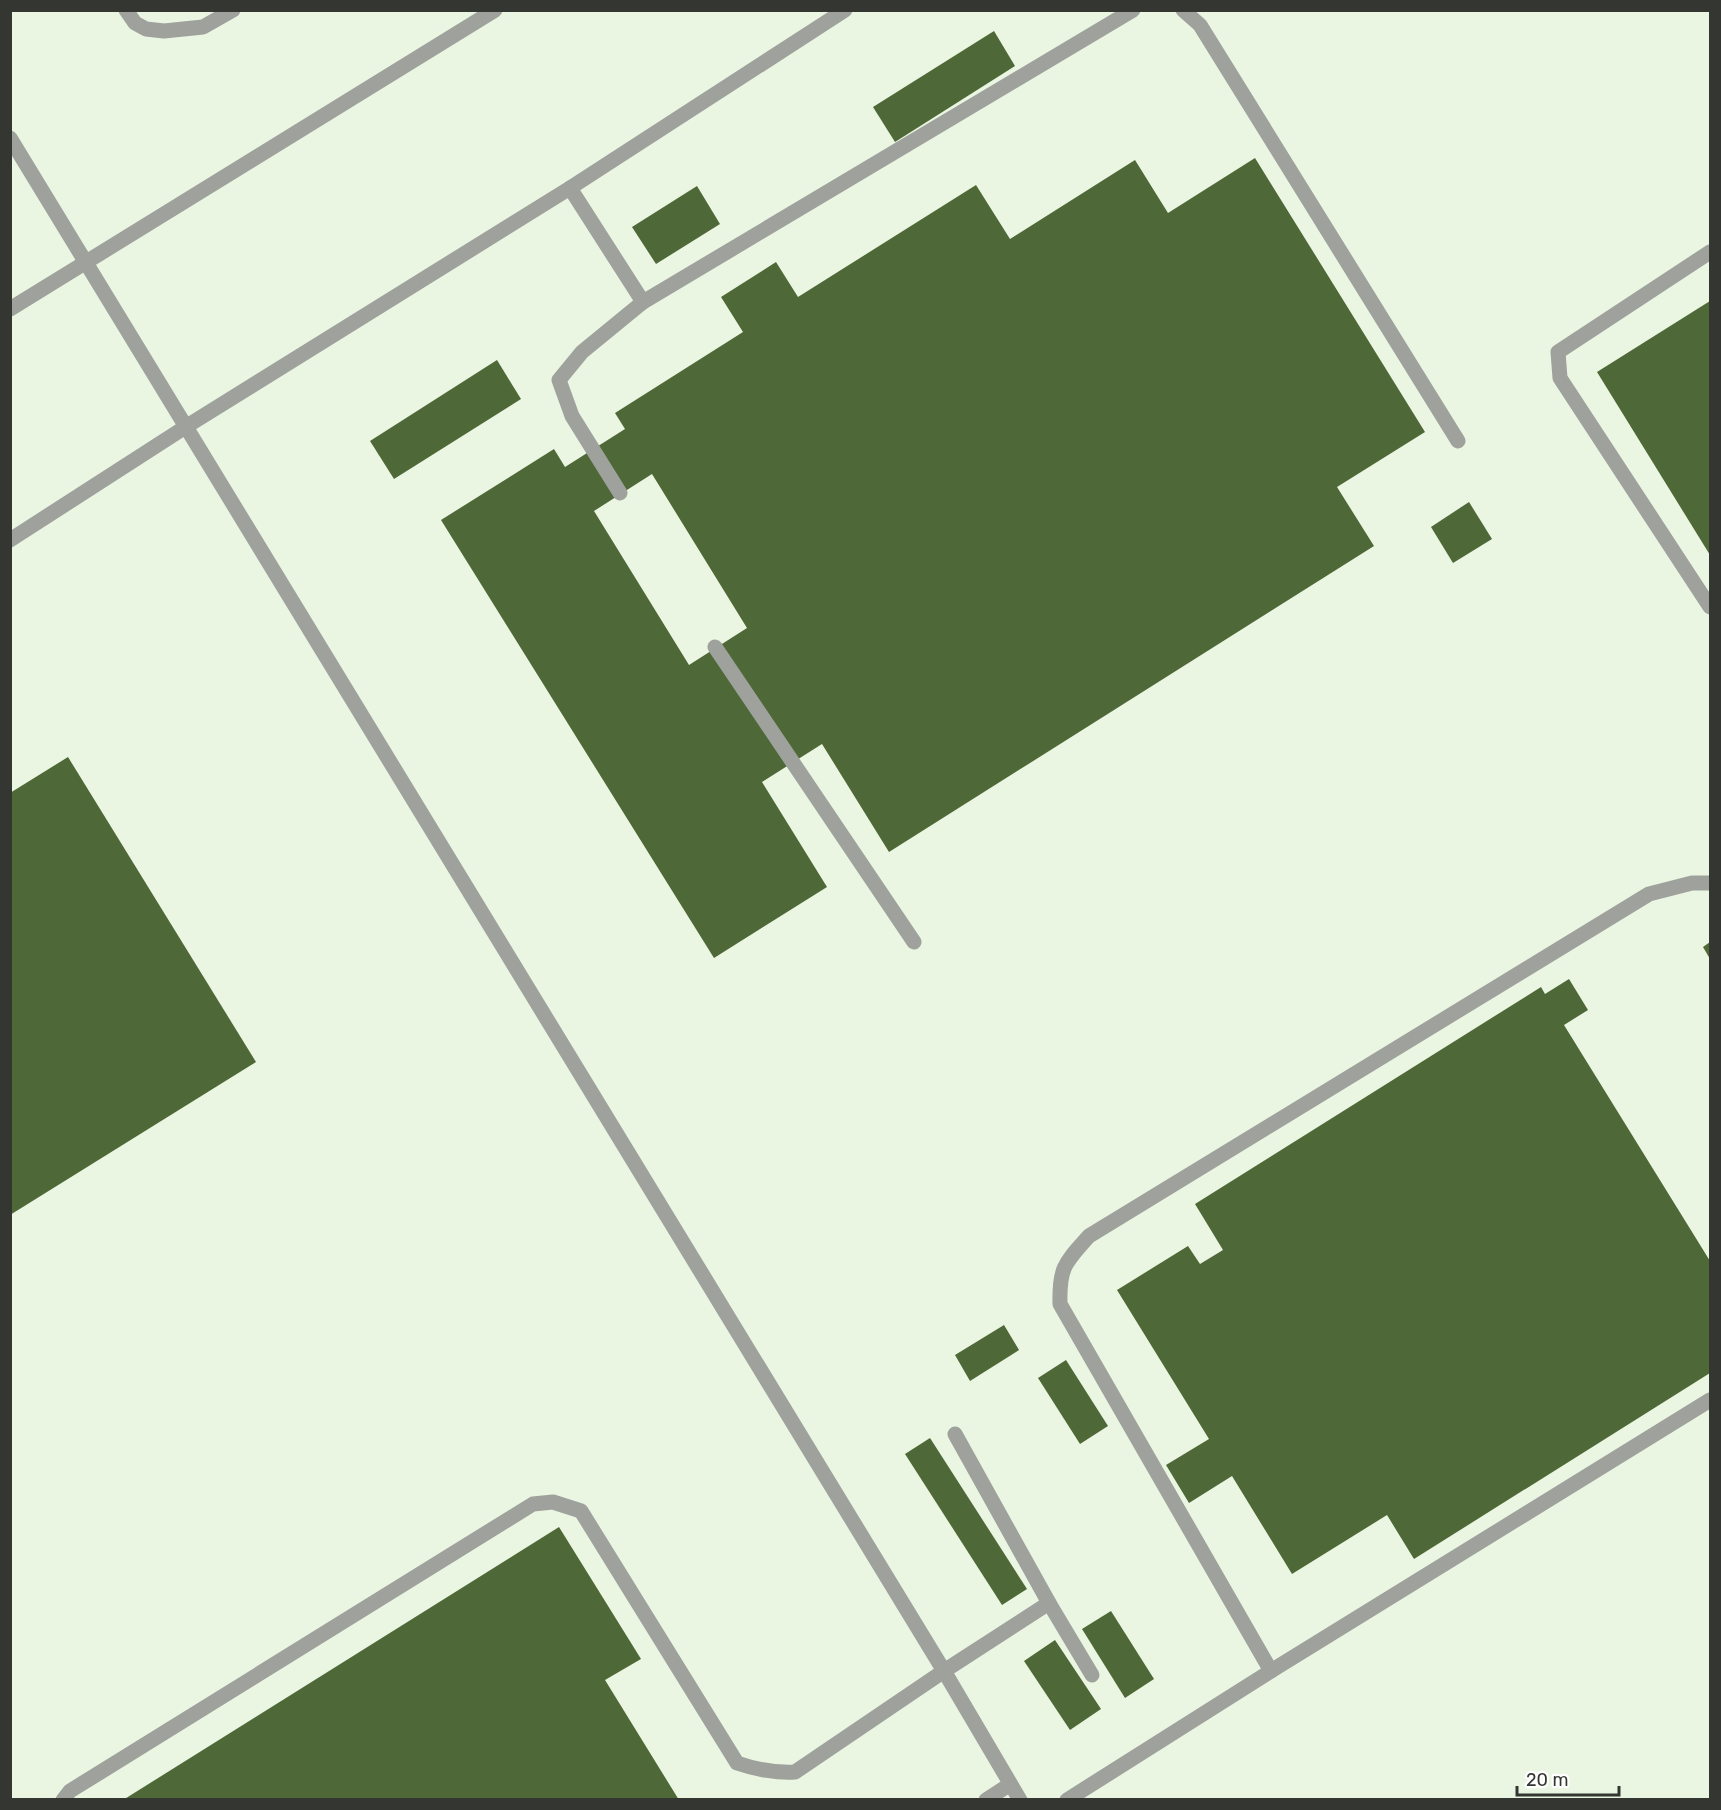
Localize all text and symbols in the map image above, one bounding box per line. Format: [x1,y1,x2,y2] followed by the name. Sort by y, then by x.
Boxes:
[1517,1759,1619,1797] scale bar
[1526,1769,1568,1791] text: 20 m

